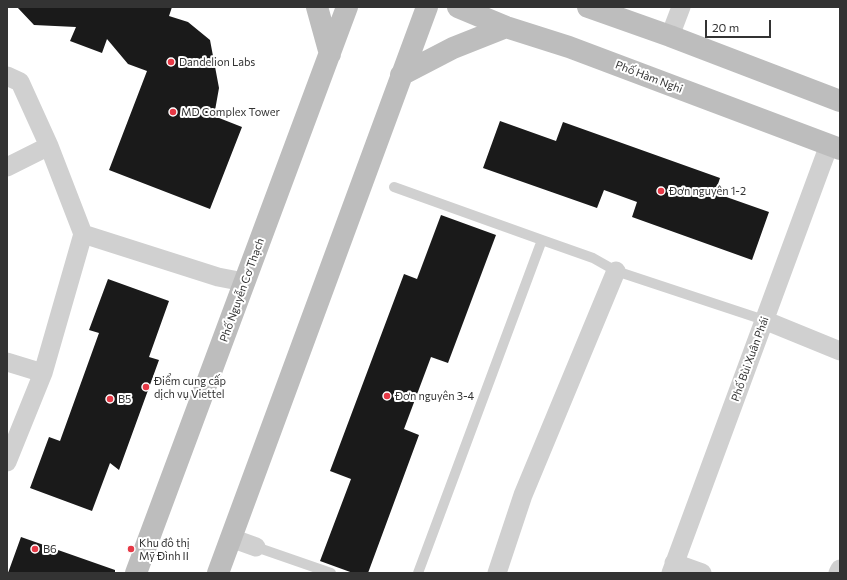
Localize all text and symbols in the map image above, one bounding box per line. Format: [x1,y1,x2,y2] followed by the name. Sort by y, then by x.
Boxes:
[707,12,773,38] scale bar
[712,20,739,34] text: 20 m
[179,55,255,69] place label: Dandelion Labs
[166,57,176,67] marker: Dandelion Labs
[614,58,684,96] street label: Phố Hàm Nghi
[181,105,280,119] place label: MD Complex Tower
[168,107,178,117] marker: MD Complex Tower
[669,184,746,198] place label: Đơn nguyên 1-2
[656,186,666,196] marker: Đơn nguyên 1-2
[217,236,267,344] street label: Phố Nguyễn Cơ Thạch
[729,315,771,403] street label: Phố Bùi Xuân Phái
[154,374,226,400] place label: Điểm cung cấp dịch vụ Viettel
[141,382,151,392] marker: Điểm cung cấp dịch vụ Viettel
[395,389,474,403] place label: Đơn nguyên 3-4
[382,391,392,401] marker: Đơn nguyên 3-4
[118,392,131,406] place label: B5
[105,394,115,404] marker: B5
[139,536,190,562] place label: Khu đô thị Mỹ Đình II
[43,542,57,556] place label: B6
[30,544,40,554] marker: B6
[126,544,136,554] marker: Khu đô thị Mỹ Đình II

